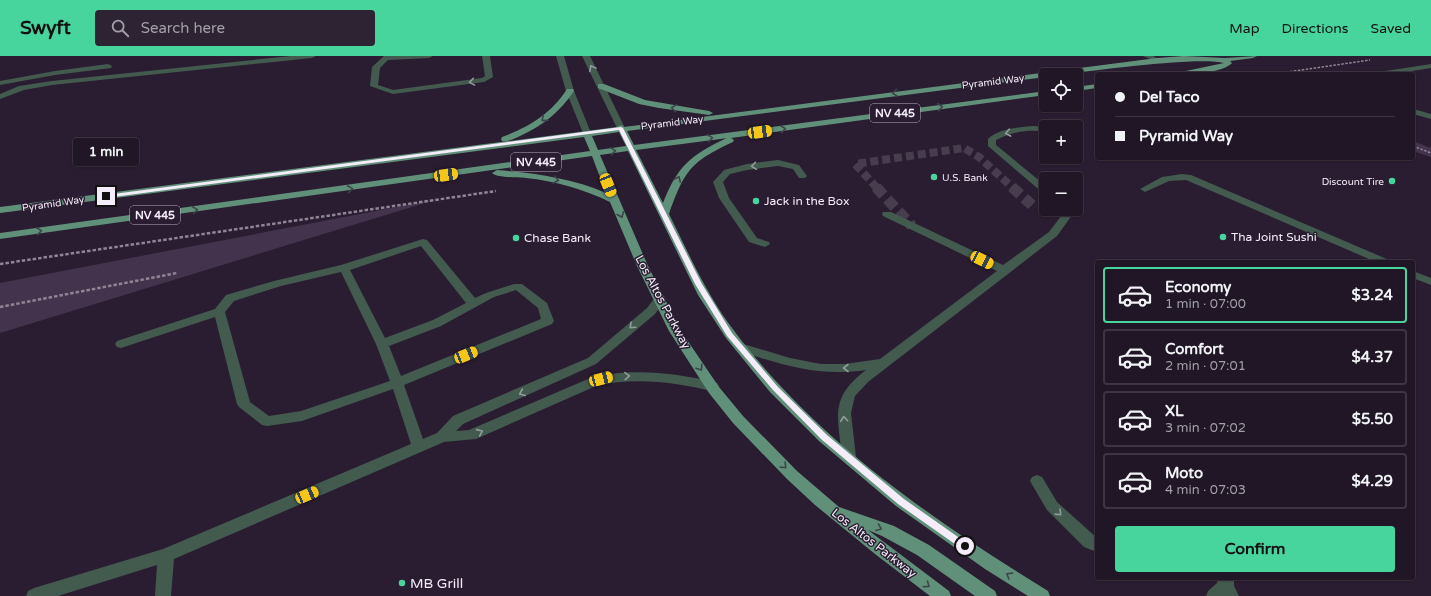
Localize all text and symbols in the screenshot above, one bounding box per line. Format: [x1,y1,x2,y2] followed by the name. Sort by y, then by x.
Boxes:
[95,10,375,46] search box
[20,17,71,39] text: Swyft
[109,17,131,39] icon: search
[141,19,225,37] text: Search here
[1229,20,1260,37] text: Map
[1282,20,1349,37] text: Directions
[1371,20,1411,37] text: Saved
[589,65,597,72] one-way arrow
[1039,68,1083,216] map controls
[1039,68,1083,112] button: locate
[961,72,1026,92] street label: Pyramid Way
[469,77,475,86] one-way arrow
[892,88,898,97] one-way arrow
[1139,88,1200,106] text: Del Taco
[936,103,943,112] one-way arrow
[670,104,677,113] one-way arrow
[870,104,920,122] road number: NV 445
[640,113,705,133] street label: Pyramid Way
[541,115,548,122] one-way arrow
[1039,120,1083,164] button: +
[747,124,773,140] car
[780,125,786,134] one-way arrow
[1139,127,1233,145] text: Pyramid Way
[1004,128,1011,137] one-way arrow
[707,134,713,143] one-way arrow
[73,138,139,166] callout: 1 min
[89,144,123,160] text: 1 min
[610,147,616,156] one-way arrow
[511,153,561,171] road number: NV 445
[751,161,757,170] one-way arrow
[433,167,459,183] car
[598,172,618,198] car
[929,172,939,182] marker: U.S. Bank
[942,172,988,184] place label: U.S. Bank
[1039,172,1083,216] button: −
[553,176,560,184] one-way arrow
[673,176,681,183] one-way arrow
[1322,176,1384,188] place label: Discount Tire
[1387,176,1397,186] marker: Discount Tire
[346,185,353,194] one-way arrow
[97,187,115,205] route end
[21,194,86,214] street label: Pyramid Way
[764,194,850,208] place label: Jack in the Box
[751,196,761,206] marker: Jack in the Box
[130,206,180,224] road number: NV 445
[192,206,198,215] one-way arrow
[616,211,624,219] one-way arrow
[36,227,42,236] one-way arrow
[1231,230,1317,244] place label: Tha Joint Sushi
[524,231,591,245] place label: Chase Bank
[1218,232,1228,242] marker: Tha Joint Sushi
[511,233,521,243] marker: Chase Bank
[969,249,995,271] car
[632,253,694,352] street label: Los Altos Parkway
[1117,277,1153,313] icon: car
[1165,278,1231,296] text: Economy
[1352,286,1393,304] text: $3.24
[1165,296,1246,312] text: 1 min · 07:00
[629,321,637,329] one-way arrow
[1117,339,1153,375] icon: car
[1165,340,1224,358] text: Comfort
[453,345,479,365] car
[1352,348,1393,366] text: $4.37
[1165,358,1246,374] text: 2 min · 07:01
[695,364,702,371] one-way arrow
[843,364,849,372] one-way arrow
[588,370,614,388] car
[624,371,630,380] one-way arrow
[519,388,526,396] one-way arrow
[1117,401,1153,437] icon: car
[1165,402,1184,420] text: XL
[1352,410,1393,428] text: $5.50
[840,416,849,422] one-way arrow
[1165,420,1246,436] text: 3 min · 07:02
[476,428,483,436] one-way arrow
[779,461,787,469] one-way arrow
[1117,463,1153,499] icon: car
[1165,464,1203,482] text: Moto
[1352,472,1393,490] text: $4.29
[1165,482,1246,498] text: 4 min · 07:03
[294,485,320,505] car
[829,506,920,581] street label: Los Altos Parkway
[1054,508,1062,516] one-way arrow
[876,523,883,531] one-way arrow
[1115,526,1395,572] button: Confirm
[956,537,974,555] route start
[1006,573,1013,580] one-way arrow
[410,575,463,592] place label: MB Grill
[397,578,407,588] marker: MB Grill
[923,580,930,587] one-way arrow

